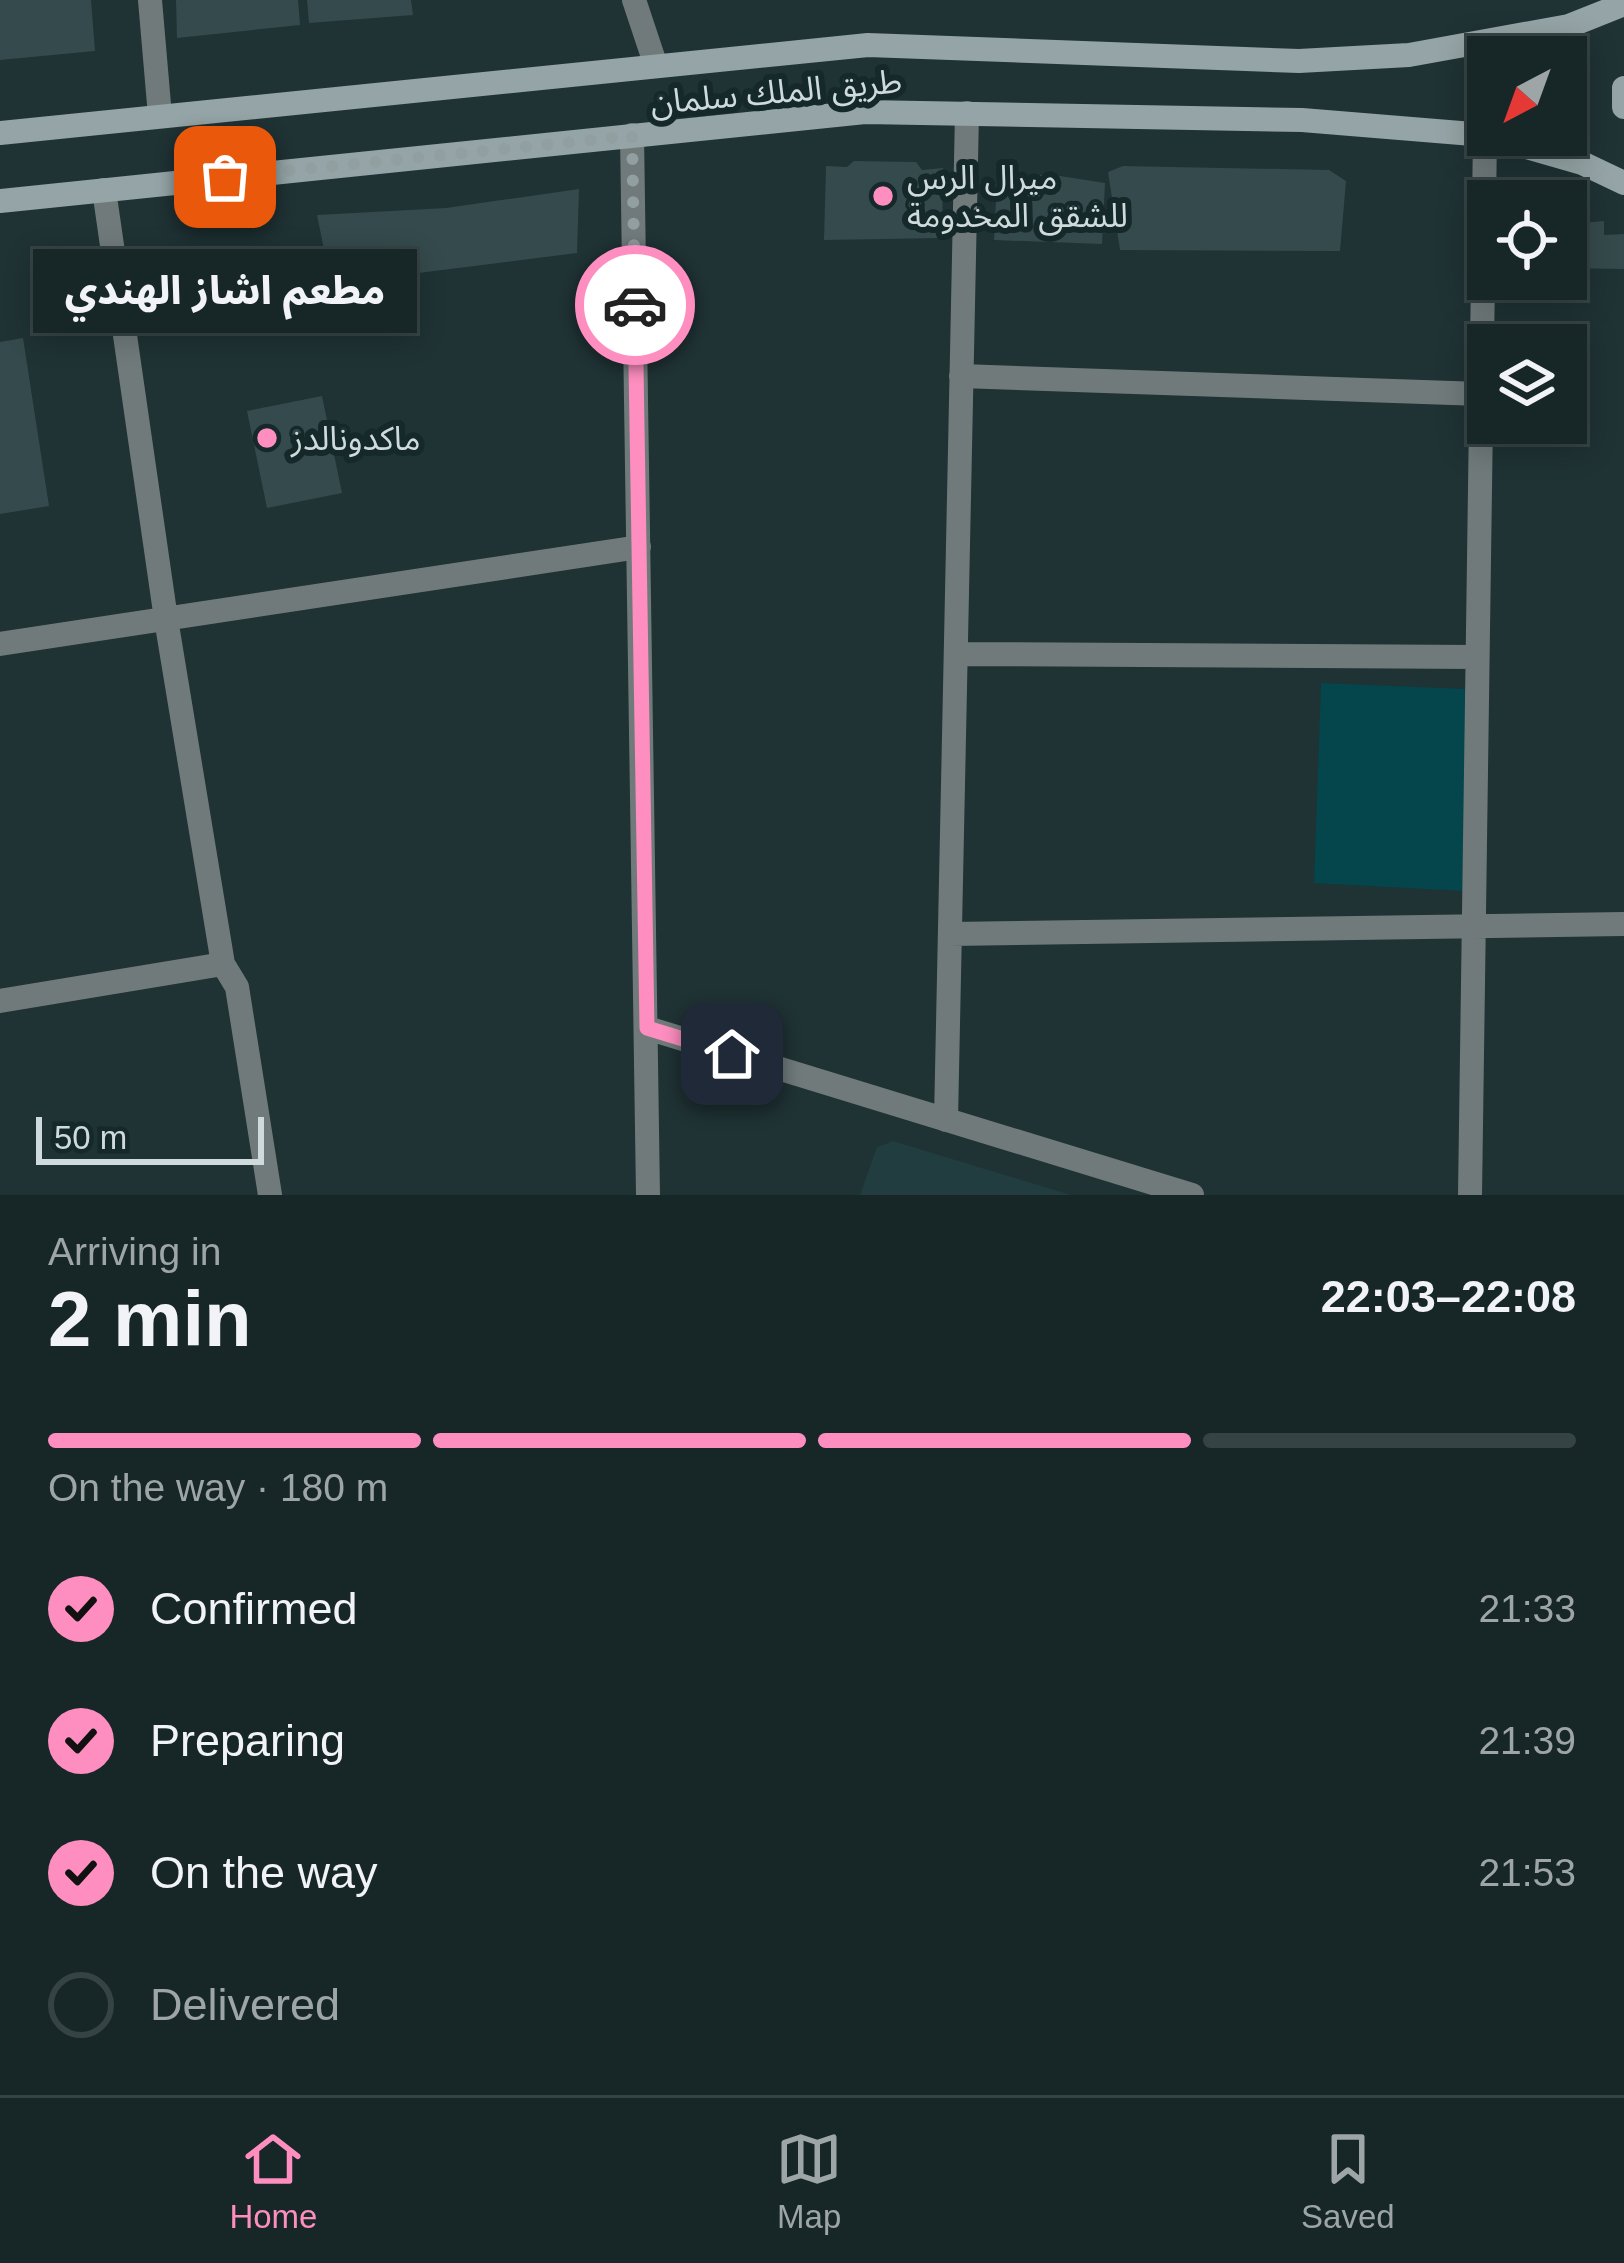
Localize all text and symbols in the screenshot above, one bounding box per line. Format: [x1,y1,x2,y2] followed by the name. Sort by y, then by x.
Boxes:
[1467,36,1587,156] north arrow
[1467,36,1587,444] map controls
[649,62,903,123] street label: طريق الملك سلمان
[174,126,276,228] pin
[192,144,258,210] icon: bag
[907,159,1128,236] place label: ميرال الرس للشقق المخدومة
[1467,180,1587,300] button: locate
[870,183,896,209] marker: ميرال الرس للشقق المخدومة
[575,245,695,365] courier
[33,249,417,333] callout: مطعم اشاز الهندي
[65,269,385,312] text: مطعم اشاز الهندي
[602,272,668,338] icon: car
[1467,324,1587,444] button: layers
[290,420,421,458] place label: ماكدونالدز
[254,425,280,451] marker: ماكدونالدز
[681,1003,783,1105] pin
[699,1021,765,1087] icon: home
[36,1111,264,1164] scale bar
[54,1119,127,1156] text: 50 m
[48,1230,221,1273] text: Arriving in
[1321,1271,1576,1322] text: 22:03–22:08
[48,1275,252,1363] text: 2 min
[48,1466,388,1509] text: On the way · 180 m
[48,1576,114,1642] icon: check
[150,1583,358,1634] text: Confirmed
[1478,1587,1576,1630] text: 21:33
[48,1708,114,1774] icon: check
[150,1715,345,1766] text: Preparing
[1478,1719,1576,1762] text: 21:39
[48,1840,114,1906] icon: check
[150,1847,378,1898] text: On the way
[1478,1851,1576,1894] text: 21:53
[150,1979,340,2030] text: Delivered
[229,2126,317,2236] tab: Home
[776,2126,842,2236] tab: Map
[1301,2126,1395,2236] tab: Saved

